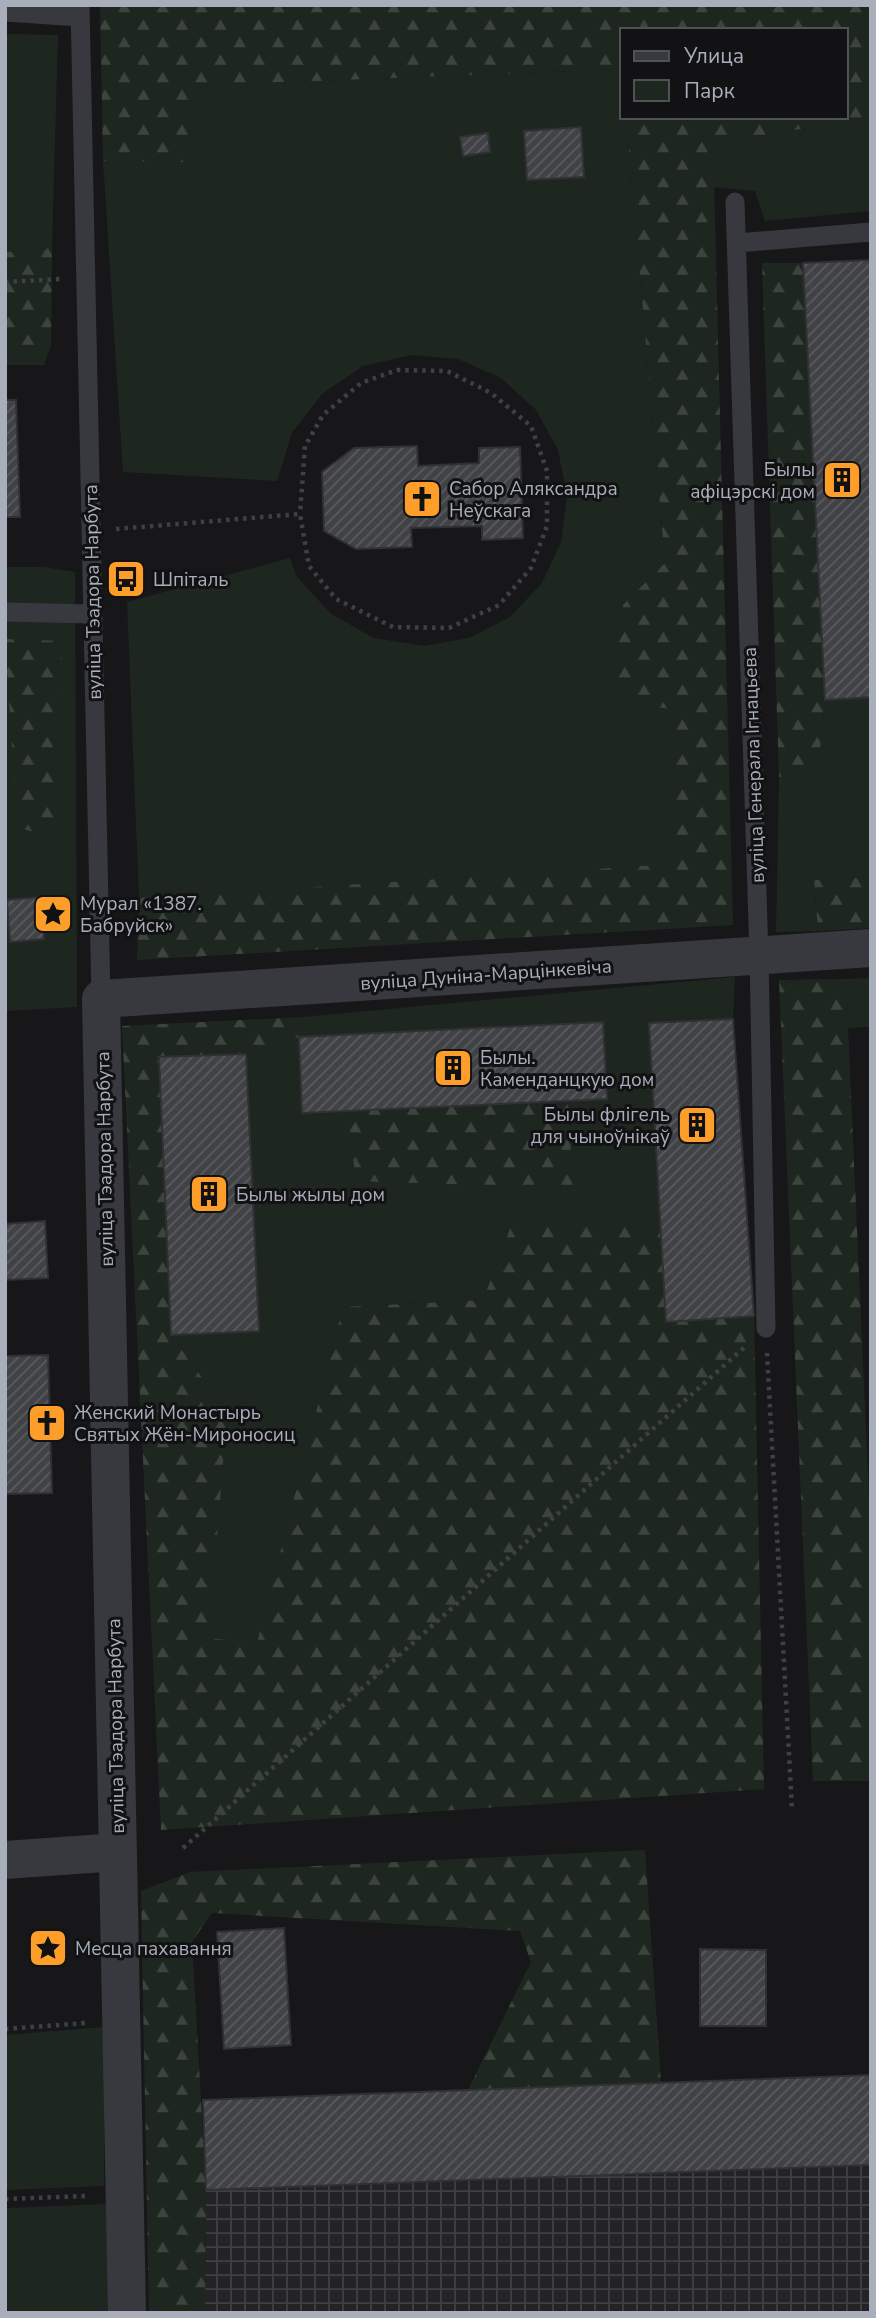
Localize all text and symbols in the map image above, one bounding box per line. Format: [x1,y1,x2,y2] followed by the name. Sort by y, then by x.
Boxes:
[620,28,848,119] legend
[683,42,744,70] text: Улица
[684,77,736,105] text: Парк
[690,457,815,505] place label: Былы афіцэрскі дом
[821,459,863,501] building icon: Былы афіцэрскі дом
[449,476,618,524] place label: Сабор Аляксандра Неўскага
[401,478,443,520] church icon: Сабор Аляксандра Неўскага
[78,484,108,700] street label: вуліца Тэадора Нарбута
[105,558,147,600] bus stop icon: Шпіталь
[153,567,229,593] place label: Шпіталь
[737,647,771,883] street label: вуліца Генерала Ігнацьева
[80,891,202,939] place label: Мурал «1387. Бабруйск»
[32,893,74,935] place icon: Мурал «1387. Бабруйск»
[359,953,613,997] street label: вуліца Дуніна-Марцінкевіча
[480,1045,654,1093] place label: Былы. Каменданцкую дом
[432,1047,474,1089] building icon: Былы. Каменданцкую дом
[90,1051,120,1267] street label: вуліца Тэадора Нарбута
[531,1102,670,1150] place label: Былы флігель для чыноўнікаў
[676,1104,718,1146] building icon: Былы флігель для чыноўнікаў
[188,1173,230,1215] building icon: Былы жылы дом
[236,1182,385,1208] place label: Былы жылы дом
[74,1400,295,1448] place label: Женский Монастырь Святых Жён-Мироносиц
[26,1402,68,1444] church icon: Женский Монастырь Святых Жён-Мироносиц
[101,1618,131,1834] street label: вуліца Тэадора Нарбута
[27,1927,69,1969] place icon: Месца пахавання
[75,1936,232,1962] place label: Месца пахавання

